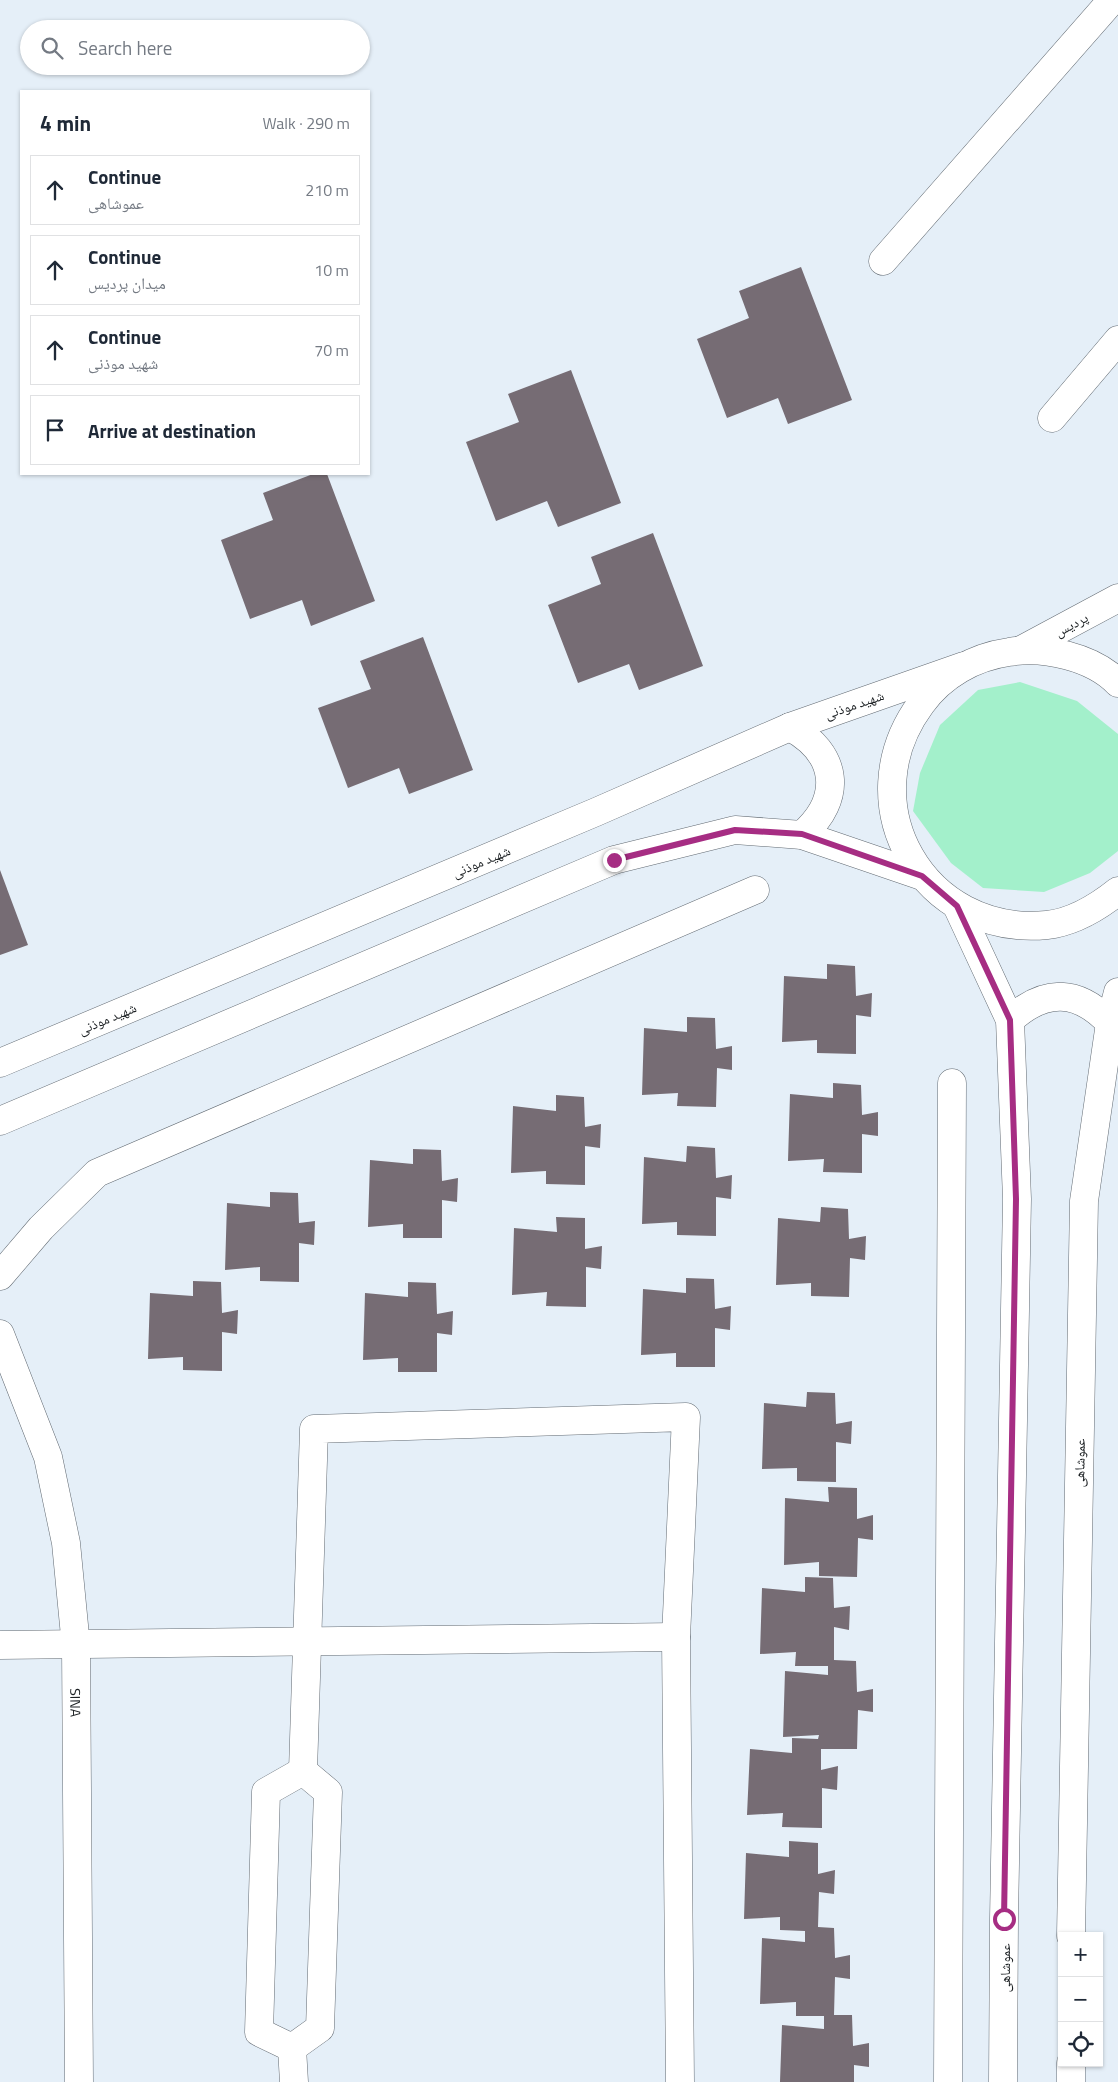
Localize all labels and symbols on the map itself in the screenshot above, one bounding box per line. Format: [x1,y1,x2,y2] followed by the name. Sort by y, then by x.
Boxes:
[1050,606,1092,642] street label: پردیس
[821,684,887,724] street label: شهید موذنی
[449,839,513,883] street label: شهید موذنی
[603,849,626,872] route end
[75,996,139,1040] street label: شهید موذنی
[1068,1438,1090,1488] street label: عموشاهی
[66,1688,87,1718] street label: SINA
[993,1908,1016,1931] route start
[994,1944,1015,1992] street label: عموشاهی

